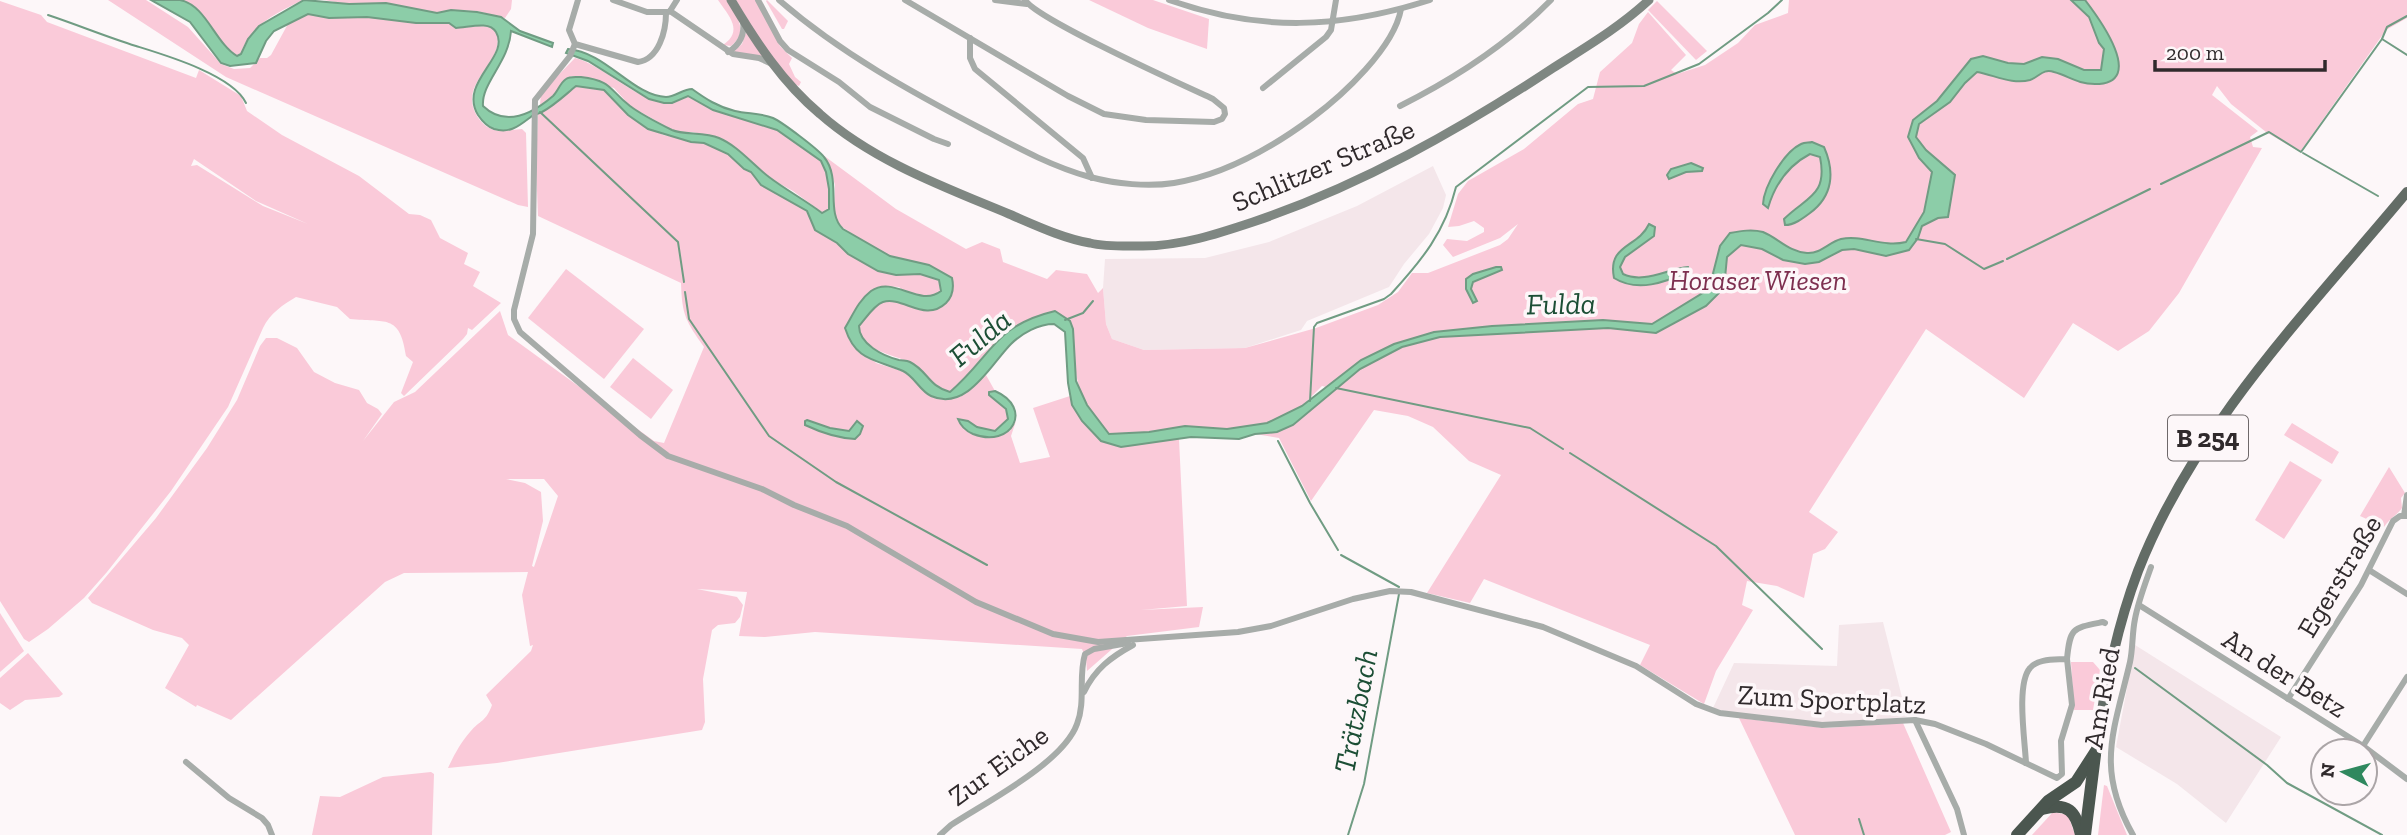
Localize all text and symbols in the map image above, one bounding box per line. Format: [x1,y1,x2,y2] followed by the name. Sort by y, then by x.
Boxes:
[2155,28,2325,72] scale bar
[2166,40,2224,65] text: 200 m
[1227,112,1419,219] street label: Schlitzer Straße
[1669,264,1847,297] park label: Horaser Wiesen
[1526,285,1596,323] water label: Fulda
[942,302,1018,374] water label: Fulda
[2168,416,2248,460] road number: B 254
[2290,509,2389,643] street label: Egerstraße
[2217,622,2353,725] street label: An der Betz
[2076,645,2127,751] street label: Am Ried
[1326,646,1386,776] water label: Trätzbach
[1737,678,1927,721] street label: Zum Sportplatz
[942,718,1055,813] street label: Zur Eiche
[2309,737,2379,807] north arrow
[2315,762,2340,779] text: N

